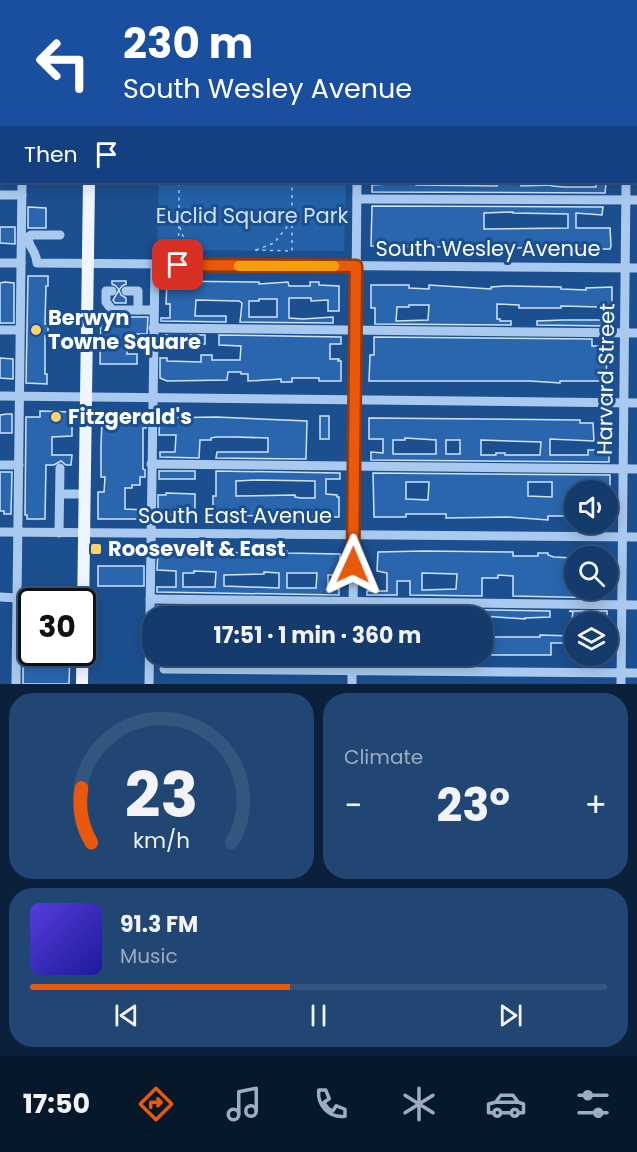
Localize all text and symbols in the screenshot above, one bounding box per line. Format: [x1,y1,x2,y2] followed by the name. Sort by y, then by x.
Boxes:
[123,14,253,73] text: 230 m
[24,24,102,102] icon: left
[123,70,412,107] text: South Wesley Avenue
[90,138,123,171] icon: arrive
[24,139,78,170] text: Then
[156,201,349,230] park label: Euclid Square Park
[376,234,600,263] street label: South Wesley Avenue
[152,239,203,290] pin
[161,248,194,281] icon: arrive
[48,303,201,356] place label: Berwyn Towne Square
[590,303,621,455] street label: Harvard Street
[29,323,43,337] marker: Berwyn Towne Square
[68,402,192,431] place label: Fitzgerald's
[49,410,63,424] marker: Fitzgerald's
[564,480,618,666] map controls
[564,480,618,534] button: sound
[138,501,332,530] street label: South East Avenue
[321,533,385,597] position arrow
[108,534,285,563] place label: Roosevelt & East
[89,542,103,556] marker: Roosevelt & East
[564,546,618,600] button: search
[18,588,96,666] speed limit sign: 30
[564,612,618,666] button: layers
[214,620,421,651] text: 17:51 · 1 min · 360 m
[344,743,423,771] text: Climate
[125,751,198,839] text: 23
[436,774,510,837] text: 23°
[344,782,362,829] text: −
[584,782,607,829] text: +
[133,825,190,856] text: km/h
[120,909,198,940] text: 91.3 FM
[120,942,178,970] text: Music
[110,999,143,1032] icon: previous
[302,999,335,1032] icon: pause
[494,999,527,1032] icon: next
[135,1083,177,1125] icon: directions
[223,1083,265,1125] icon: music
[310,1083,352,1125] icon: phone
[398,1083,440,1125] icon: climate
[485,1083,527,1125] icon: car
[572,1083,614,1125] icon: filters
[23,1085,90,1122] text: 17:50

